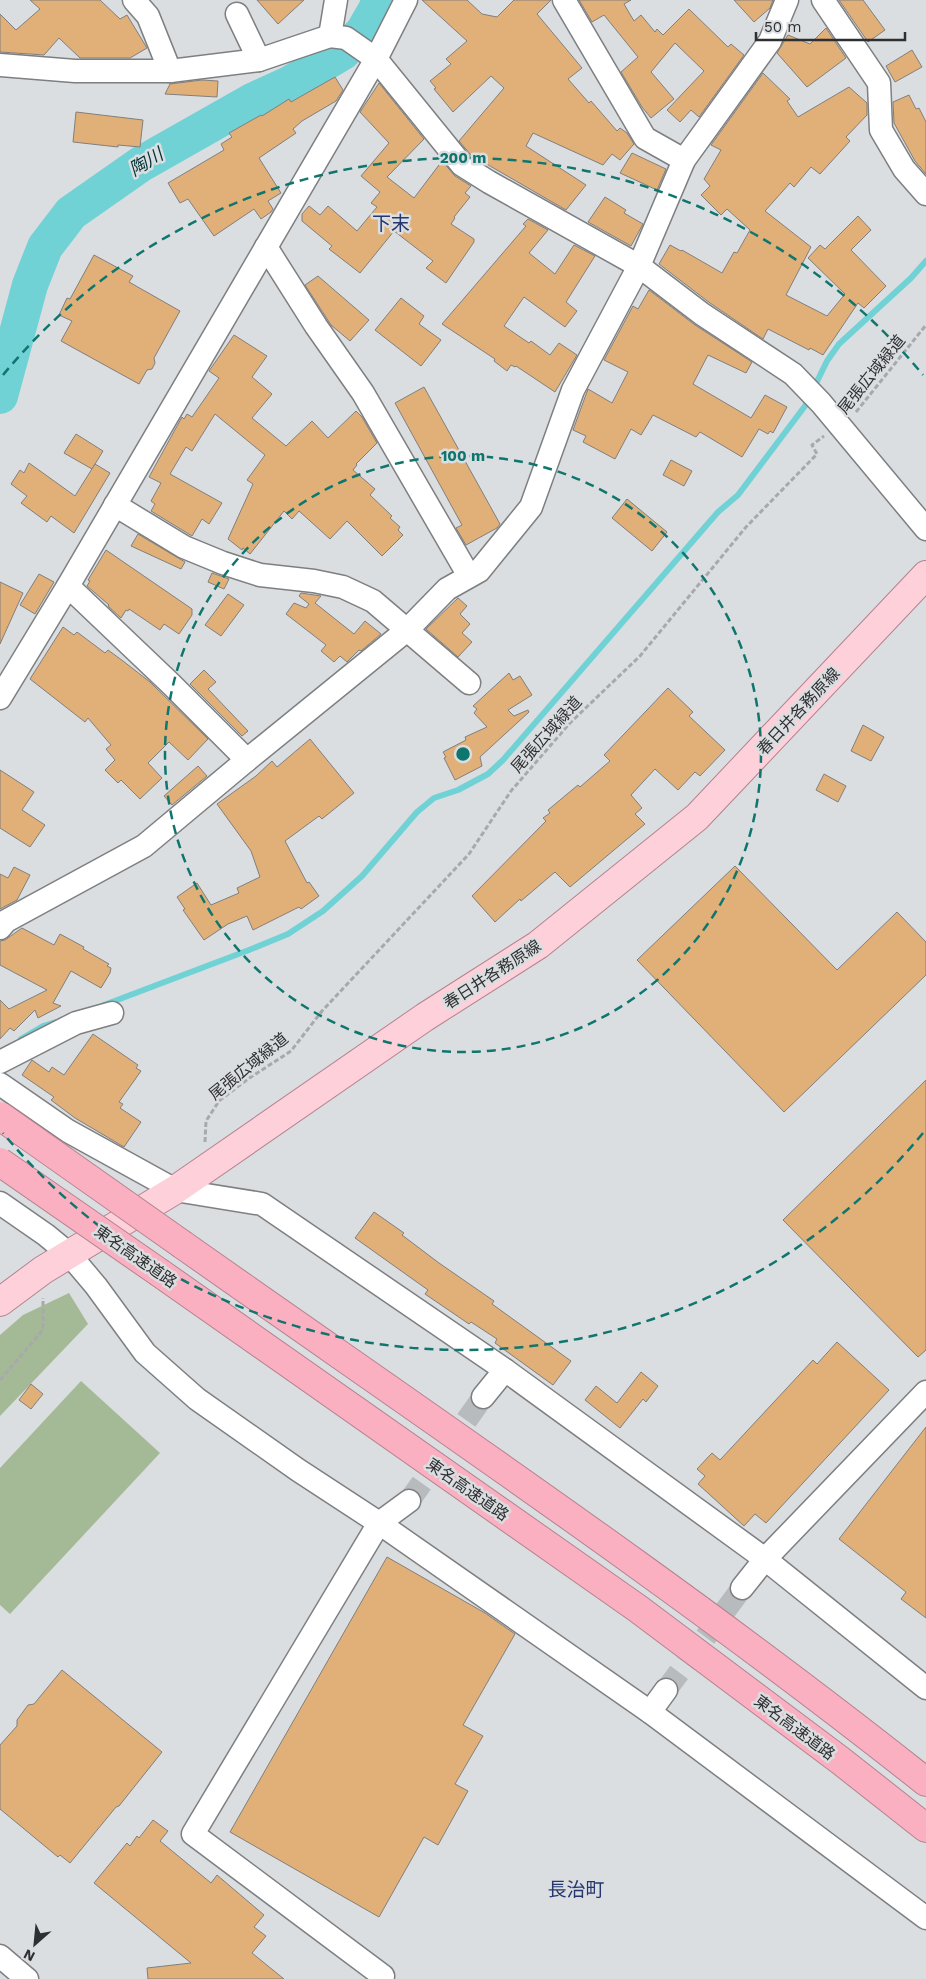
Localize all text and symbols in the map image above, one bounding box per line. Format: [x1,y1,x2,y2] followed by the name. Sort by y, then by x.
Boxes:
[756,10,905,42] scale bar
[764,18,801,36] text: 50 m
[125,142,168,180] water label: 陶川
[440,149,486,167] text: 200 m
[372,212,410,235] district label: 下末
[834,331,909,418] street label: 尾張広域緑道
[441,447,485,465] text: 100 m
[753,664,844,759] street label: 春日井各務原線
[507,692,586,776] street label: 尾張広域緑道
[454,745,472,763] centre of rings
[440,936,544,1013] street label: 春日井各務原線
[205,1029,292,1104] street label: 尾張広域緑道
[91,1221,180,1292] street label: 東名高速道路
[423,1454,512,1525] street label: 東名高速道路
[751,1691,839,1764] street label: 東名高速道路
[547,1878,605,1901] district label: 長治町
[10,1919,60,1969] north arrow
[21,1946,37,1965] text: N

